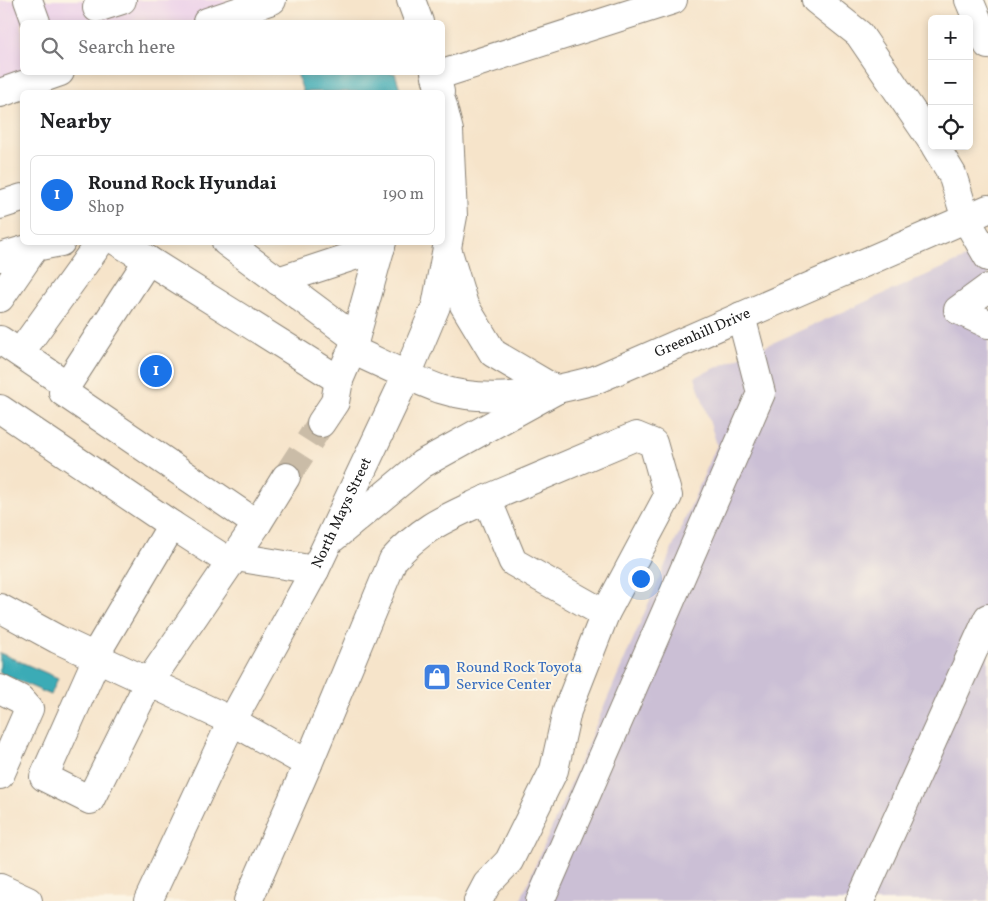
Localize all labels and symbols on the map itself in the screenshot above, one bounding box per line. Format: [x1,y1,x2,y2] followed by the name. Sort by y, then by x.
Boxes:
[651,303,754,363] street label: Greenhill Drive
[140,352,172,390] pin: 1
[307,454,377,572] street label: North Mays Street
[628,566,654,592] your location
[456,658,582,696] place label: Round Rock Toyota Service Center
[422,662,452,692] shop icon: Round Rock Toyota Service Center

